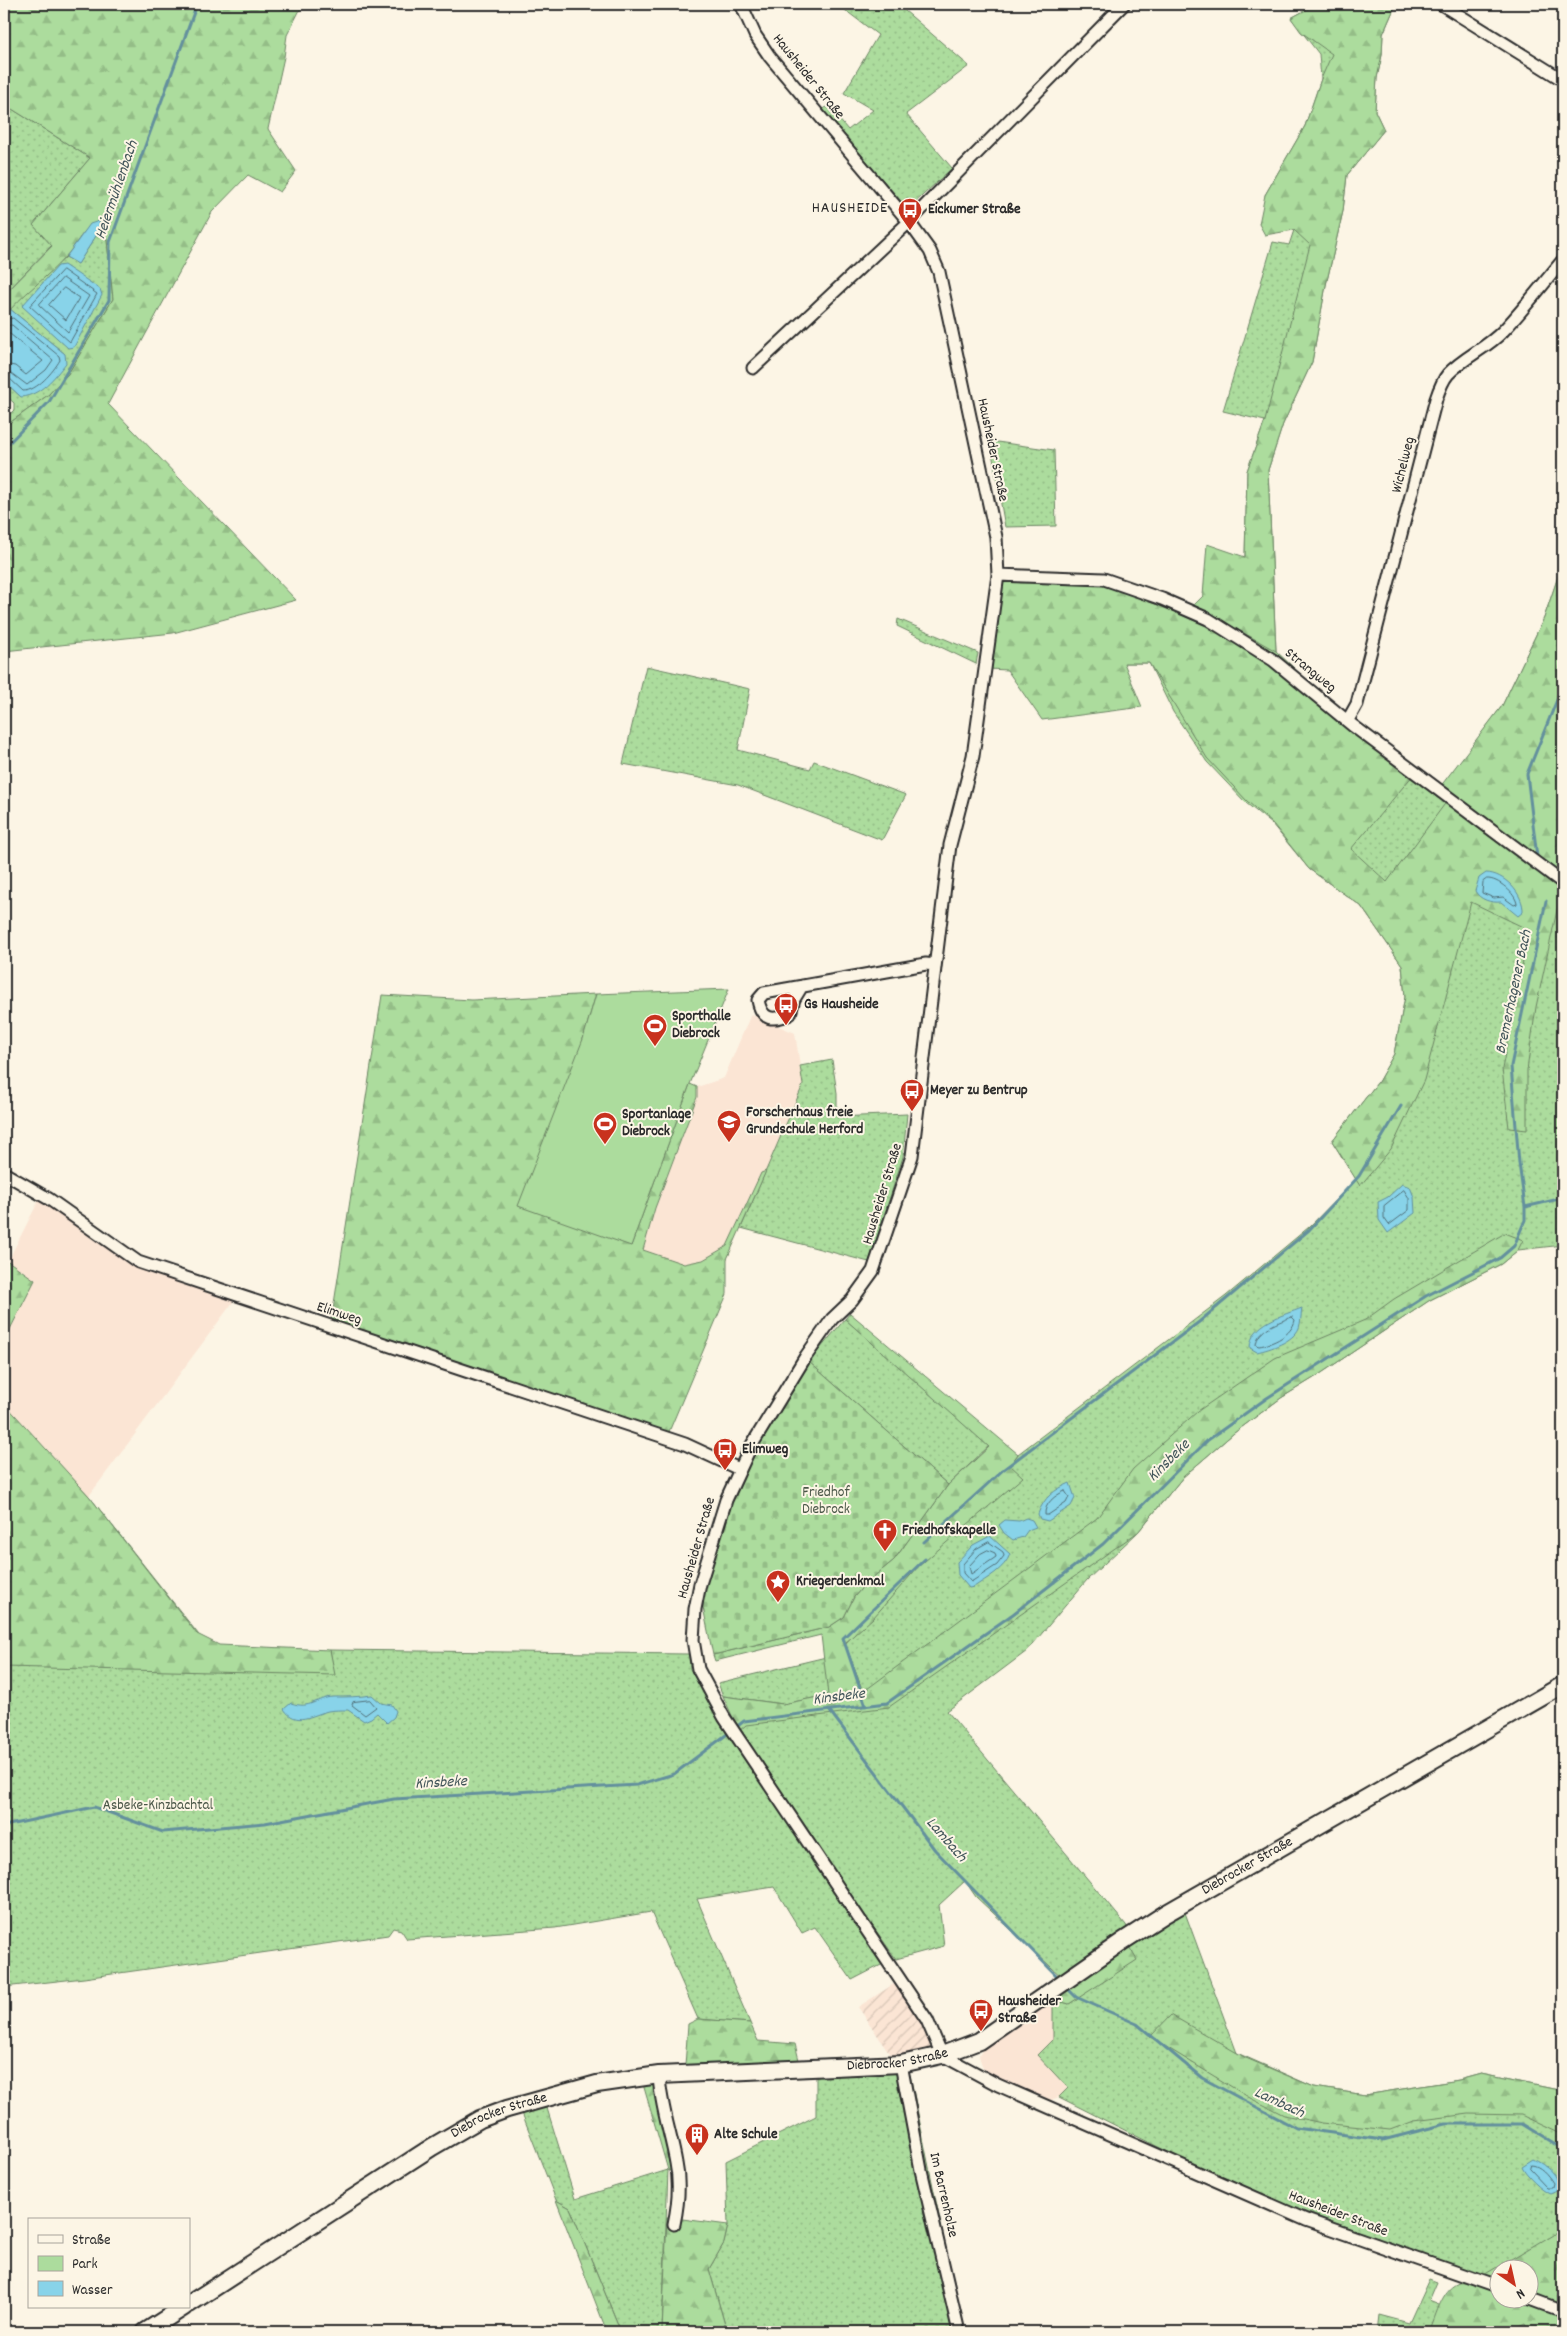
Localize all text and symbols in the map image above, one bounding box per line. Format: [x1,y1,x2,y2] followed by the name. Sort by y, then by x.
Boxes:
[766,29,850,125] street label: Hausheider Straße
[89,137,145,242] water label: Heiermühlenbach
[812,197,888,220] district label: HAUSHEIDE
[897,197,923,231] bus stop icon: Eickumer Straße
[928,199,1021,221] place label: Eickumer Straße
[970,396,1014,504] street label: Hausheider Straße
[1386,435,1422,495] street label: Wichelweg
[1279,643,1341,699] street label: Strangweg
[1490,927,1539,1056] water label: Bremerhagener Bach
[773,992,799,1026] bus stop icon: Gs Hausheide
[804,994,879,1016] place label: Gs Hausheide
[672,1006,731,1045] place label: Sporthalle Diebrock
[642,1013,668,1047] sports icon: Sporthalle Diebrock
[899,1078,925,1112] bus stop icon: Meyer zu Bentrup
[930,1080,1028,1102] place label: Meyer zu Bentrup
[746,1102,863,1141] place label: Forscherhaus freie Grundschule Herford
[622,1104,691,1143] place label: Sportanlage Diebrock
[716,1109,742,1143] school or university icon: Forscherhaus freie Grundschule Herford
[592,1111,618,1145] sports icon: Sportanlage Diebrock
[857,1140,909,1247] street label: Hausheider Straße
[314,1296,364,1332] street label: Elimweg
[1142,1434,1196,1488] water label: Kinsbeke
[712,1437,738,1471] bus stop icon: Elimweg
[742,1439,789,1461] place label: Elimweg
[802,1482,850,1521] park label: Friedhof Diebrock
[672,1494,722,1601] street label: Hausheider Straße
[872,1518,898,1552] church icon: Friedhofskapelle
[902,1520,997,1542] place label: Friedhofskapelle
[765,1569,791,1603] place icon: Kriegerdenkmal
[796,1571,885,1593] place label: Kriegerdenkmal
[812,1682,867,1712] water label: Kinsbeke
[414,1770,469,1796] water label: Kinsbeke
[103,1795,214,1817] park label: Asbeke-Kinzbachtal
[920,1812,973,1868] water label: Lambach
[1198,1831,1298,1902] street label: Diebrocker Straße
[998,1991,1061,2030] place label: Hausheider Straße
[968,1998,994,2032] bus stop icon: Hausheider Straße
[846,2042,952,2077] street label: Diebrocker Straße
[1250,2081,1309,2125] water label: Lambach
[447,2087,550,2145] street label: Diebrocker Straße
[684,2122,710,2156] building icon: Alte Schule
[714,2124,778,2146] place label: Alte Schule
[923,2150,964,2240] street label: Im Barrenholze
[1285,2185,1391,2243] street label: Hausheider Straße
[28,2218,190,2308] legend
[72,2230,111,2252] text: Straße
[72,2254,98,2276] text: Park
[1490,2258,1540,2308] north arrow
[72,2280,113,2302] text: Wasser
[1512,2283,1529,2303] text: N

